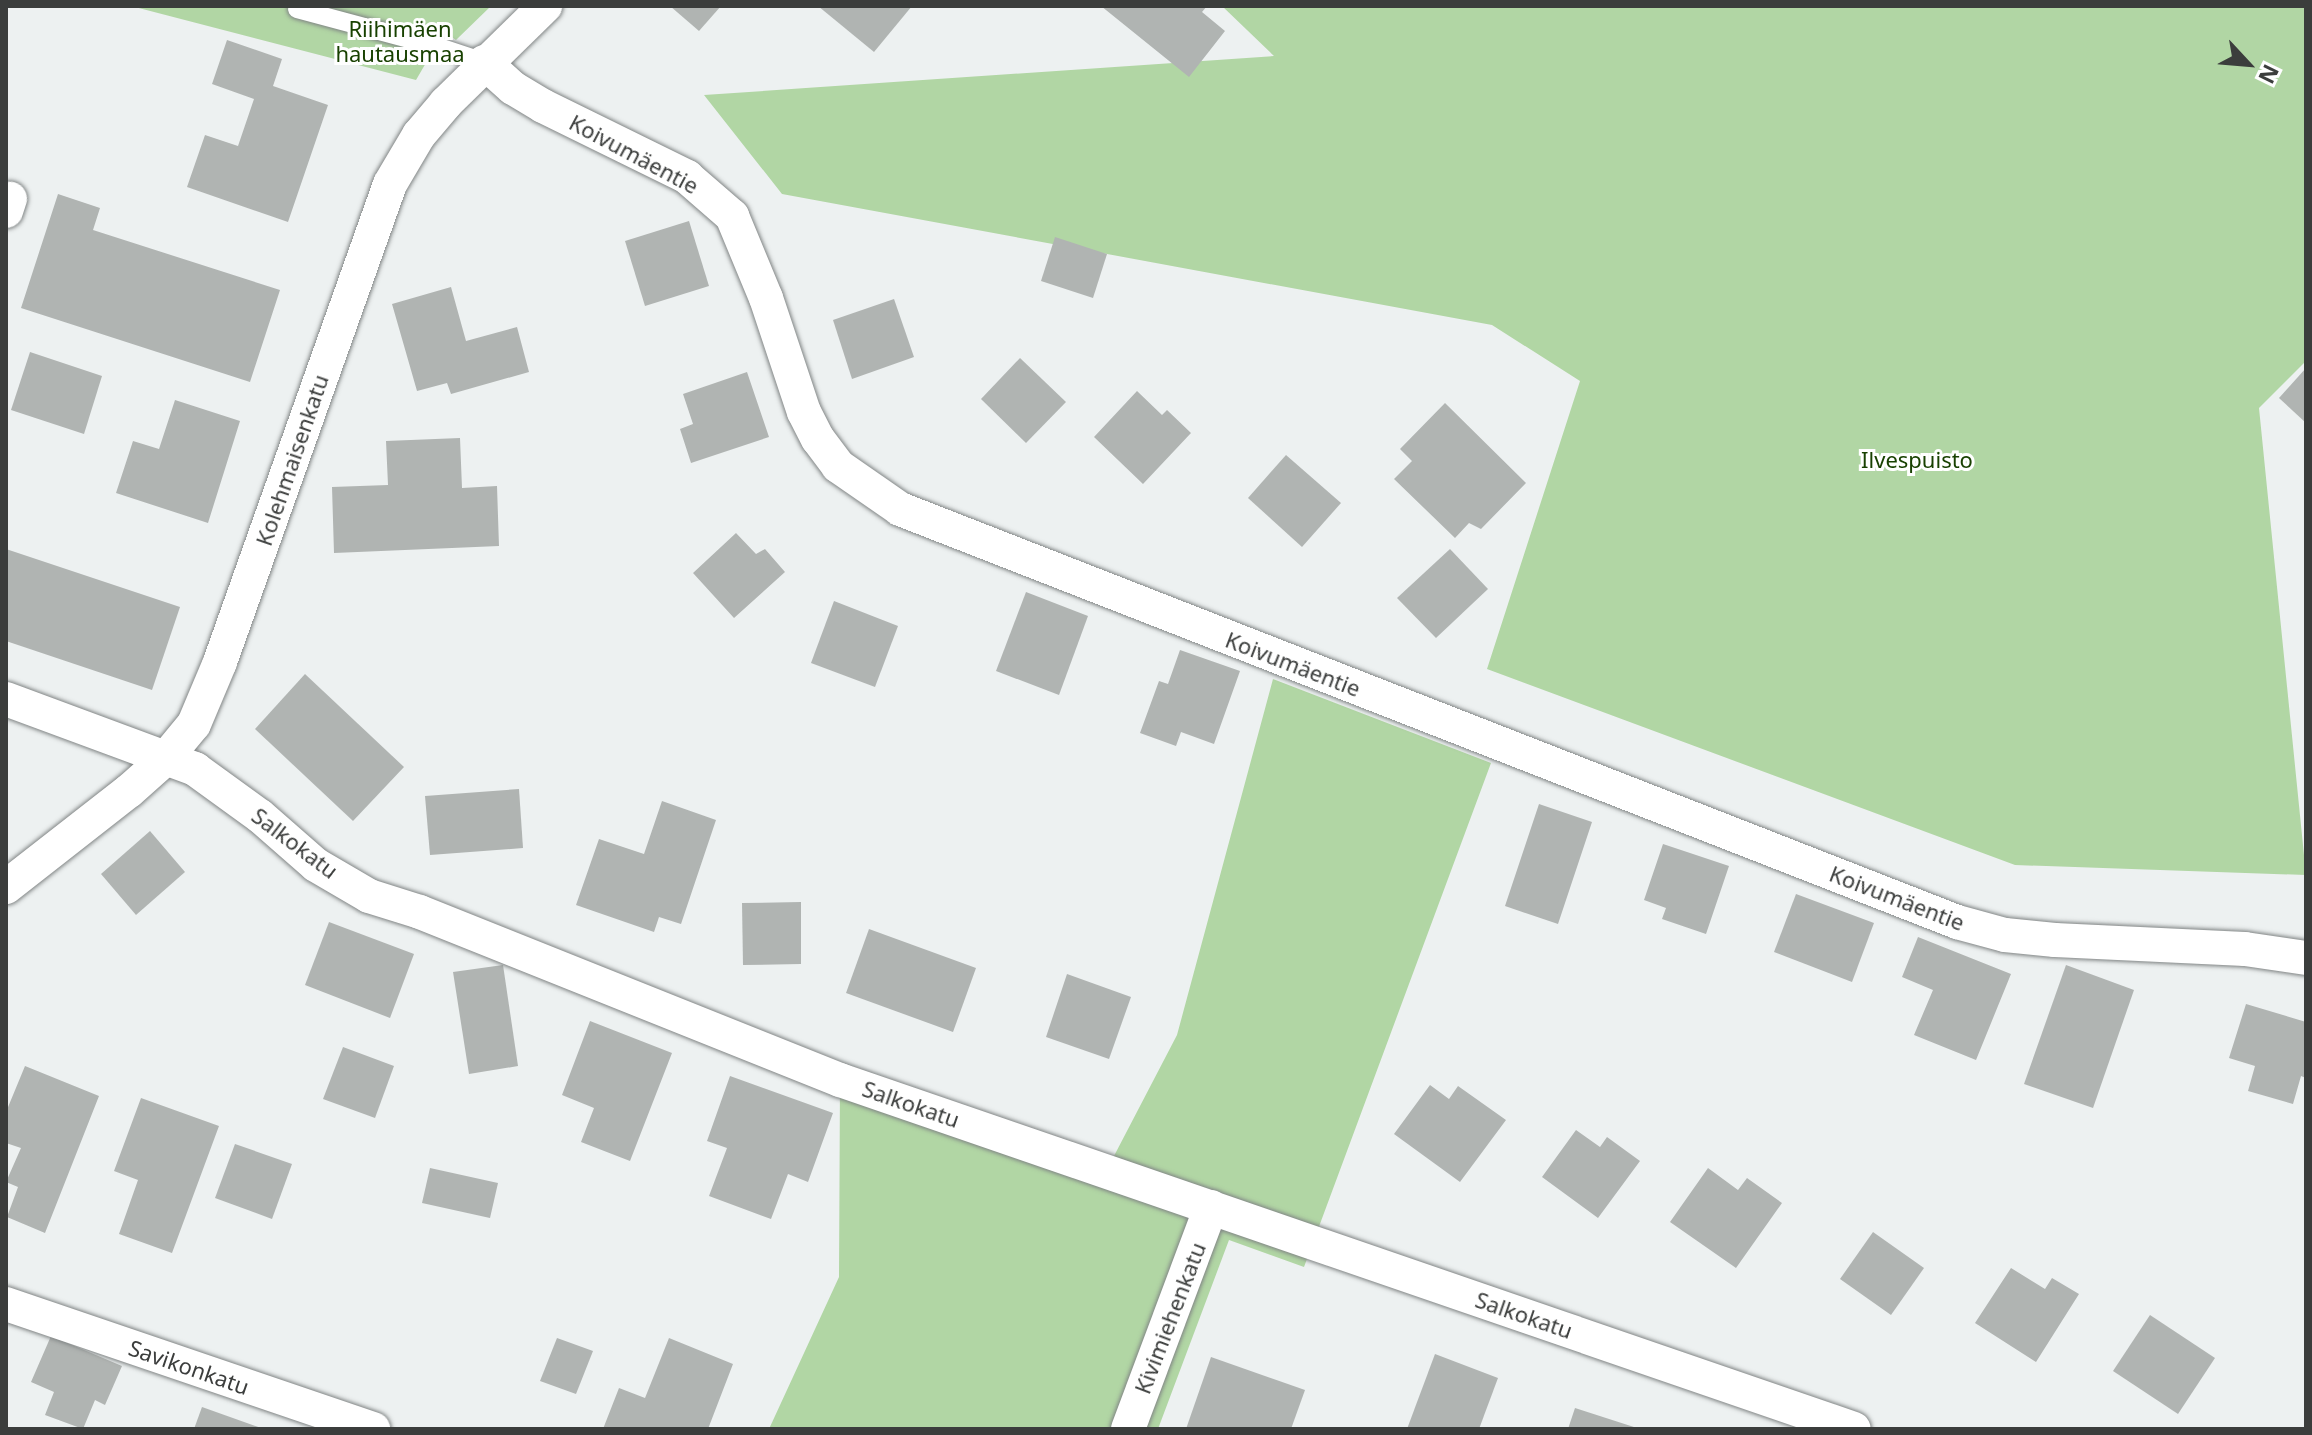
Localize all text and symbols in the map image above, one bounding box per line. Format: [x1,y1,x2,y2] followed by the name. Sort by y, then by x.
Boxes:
[335,15,465,66] park label: Riihimäen hautausmaa
[2208,24,2288,104] north arrow
[2252,60,2287,89] text: N
[565,109,703,199] street label: Koivumäentie
[250,371,334,549] street label: Kolehmaisenkatu
[1861,447,1973,473] park label: Ilvespuisto
[1222,626,1364,702] street label: Koivumäentie
[247,802,343,884] street label: Salkokatu
[1826,860,1968,936] street label: Koivumäentie
[859,1075,963,1133] street label: Salkokatu
[1129,1239,1211,1397] street label: Kivimiehenkatu
[1472,1286,1576,1344] street label: Salkokatu
[125,1334,253,1400] street label: Savikonkatu

